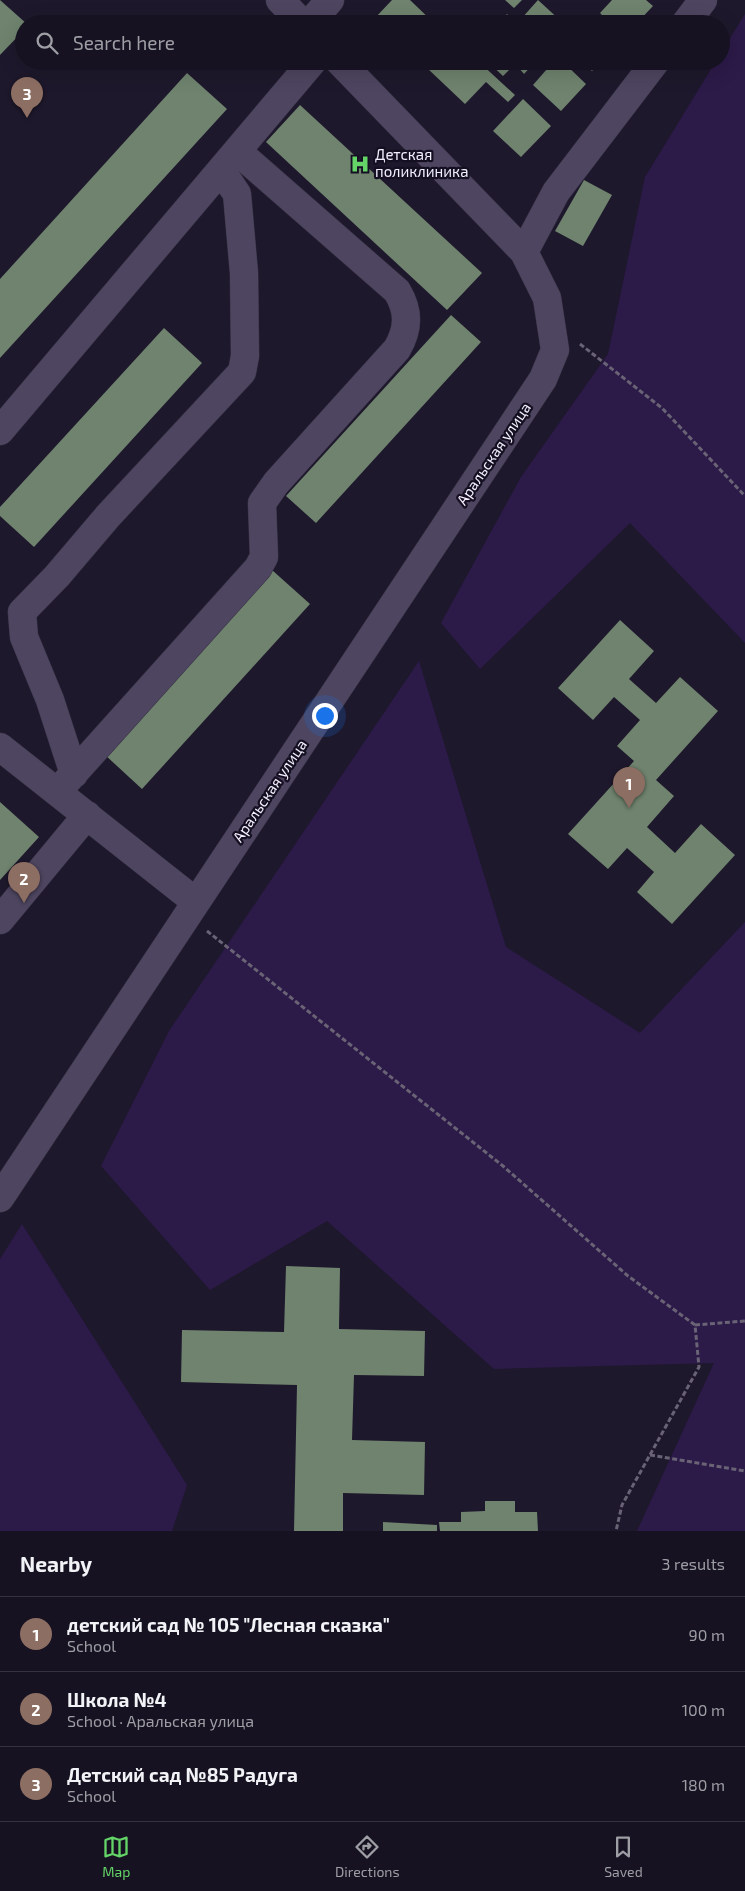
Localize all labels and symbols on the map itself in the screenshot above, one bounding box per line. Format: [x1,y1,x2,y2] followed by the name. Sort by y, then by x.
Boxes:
[11,77,43,118] pin: 3
[375,145,468,180] place label: Детская поликлиника
[349,153,371,175] hospital icon: Детская поликлиника
[452,399,535,509] street label: Аральская улица
[312,703,338,729] your location
[228,736,311,846] street label: Аральская улица
[613,767,645,808] pin: 1
[8,862,40,903] pin: 2

